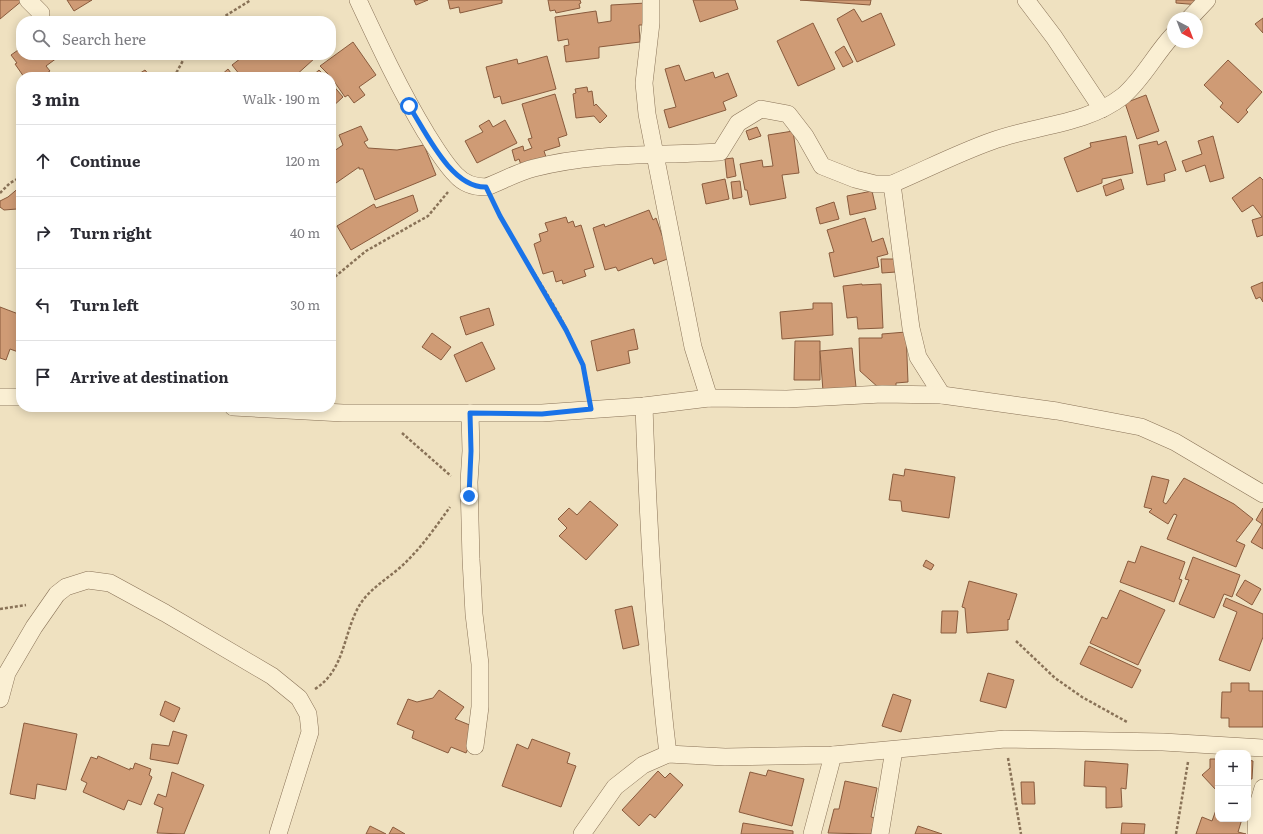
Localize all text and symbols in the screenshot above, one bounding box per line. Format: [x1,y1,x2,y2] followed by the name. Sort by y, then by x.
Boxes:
[1167,12,1203,48] north arrow
[16,16,336,60] search box
[30,27,52,49] icon: search
[62,27,146,50] text: Search here
[32,86,80,111] text: 3 min
[242,89,320,108] text: Walk · 190 m
[400,97,418,115] route start
[70,149,140,172] text: Continue
[32,150,54,172] icon: ahead
[285,151,320,170] text: 120 m
[70,221,152,244] text: Turn right
[32,222,54,244] icon: right
[290,223,320,242] text: 40 m
[70,293,139,316] text: Turn left
[32,294,54,316] icon: left
[290,295,320,314] text: 30 m
[70,365,229,388] text: Arrive at destination
[32,366,54,388] icon: arrive
[460,487,478,505] route end
[1215,750,1251,822] map controls
[1215,750,1251,786] button: +
[1215,786,1251,822] button: −

